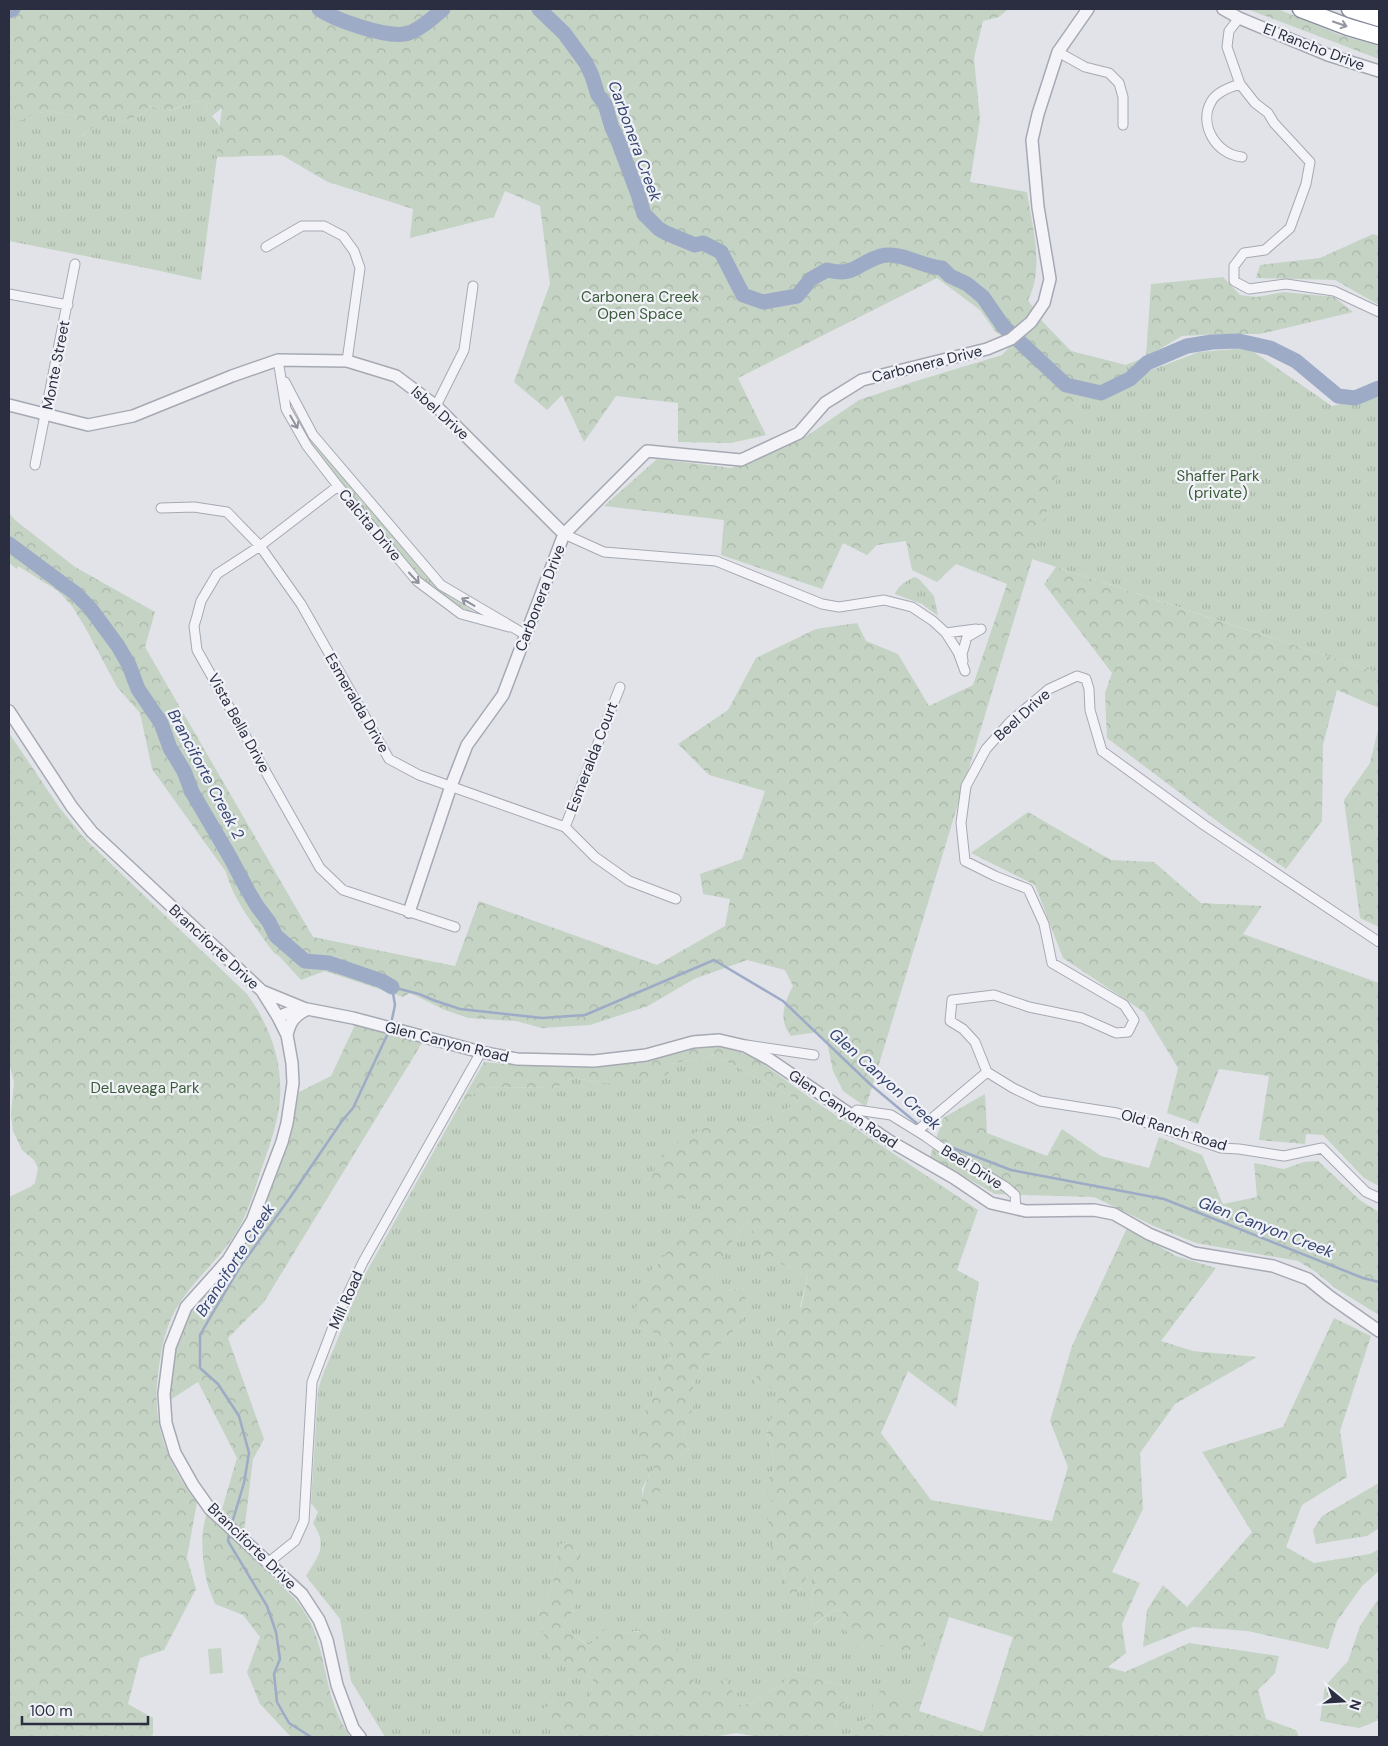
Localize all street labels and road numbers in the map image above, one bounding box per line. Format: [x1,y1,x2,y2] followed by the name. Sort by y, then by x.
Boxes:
[1261,19,1367,75] street label: El Rancho Drive
[38,318,75,411] street label: Monte Street
[870,341,984,387] street label: Carbonera Drive
[407,382,473,444] street label: Isbel Drive
[334,485,406,565] street label: Calcita Drive
[510,542,570,654] street label: Carbonera Drive
[320,649,394,757] street label: Esmeralda Drive
[203,670,275,776] street label: Vista Bella Drive
[990,684,1054,746] street label: Beel Drive
[562,699,622,815] street label: Esmeralda Court
[165,900,263,994] street label: Branciforte Drive
[383,1017,511,1067] street label: Glen Canyon Road
[785,1065,901,1153] street label: Glen Canyon Road
[1119,1104,1229,1156] street label: Old Ranch Road
[937,1140,1007,1194] street label: Beel Drive
[324,1268,368,1332] street label: Mill Road
[203,1498,301,1594] street label: Branciforte Drive

